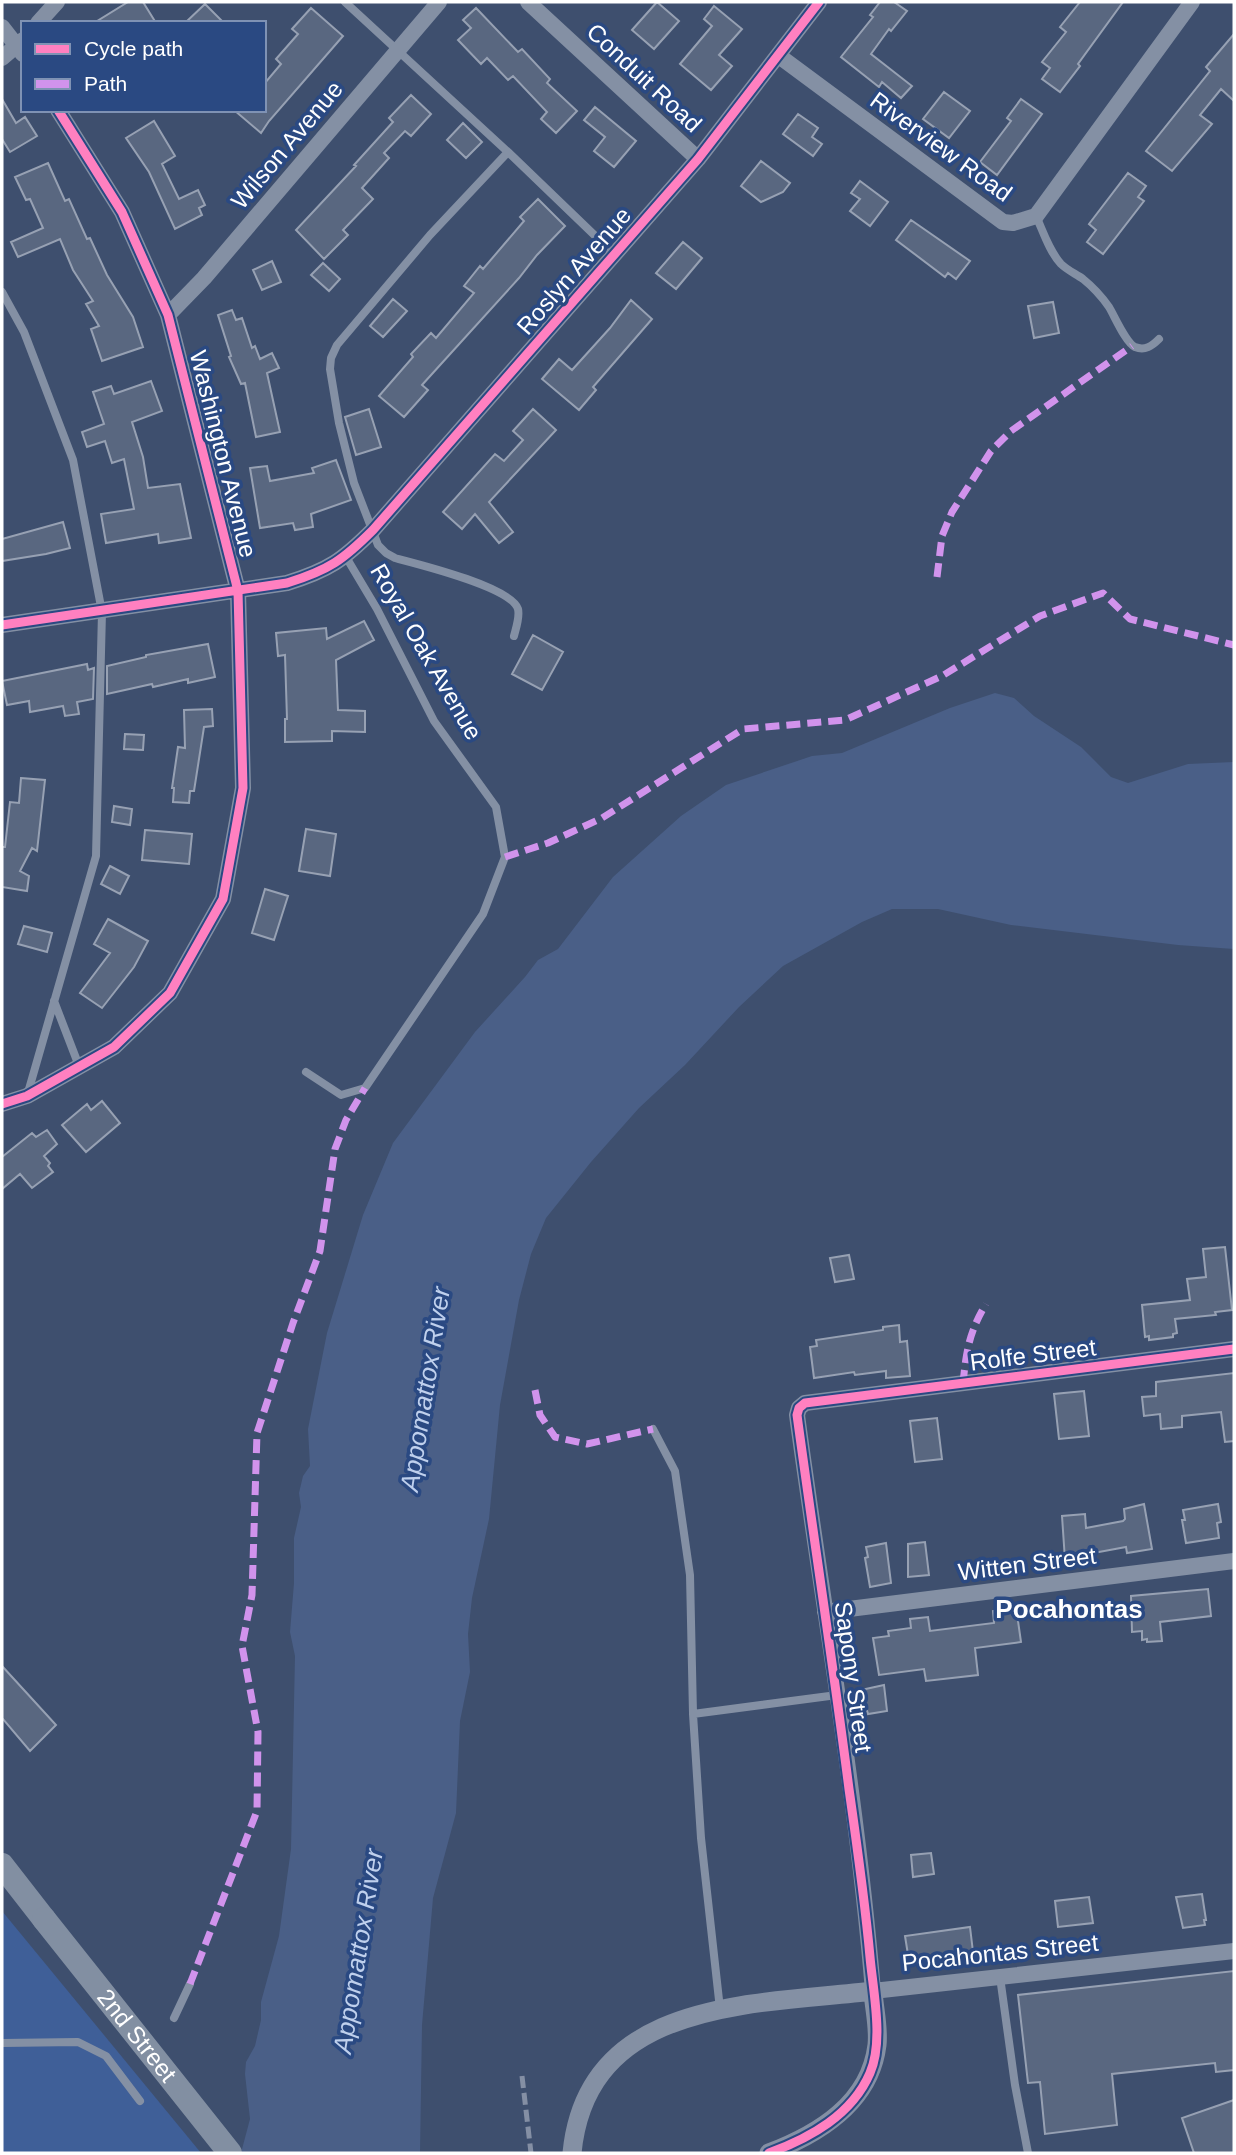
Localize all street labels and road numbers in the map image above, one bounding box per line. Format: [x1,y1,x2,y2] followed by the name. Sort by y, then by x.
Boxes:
[581,18,707,138] street label: Conduit Road
[225,75,348,214] street label: Wilson Avenue
[865,86,1017,207] street label: Riverview Road
[511,202,636,340] street label: Roslyn Avenue
[185,348,262,560] street label: Washington Avenue
[365,559,488,744] street label: Royal Oak Avenue
[968,1333,1098,1376] street label: Rolfe Street
[956,1542,1098,1585] street label: Witten Street
[830,1600,877,1754] street label: Sapony Street
[900,1929,1100,1976] street label: Pocahontas Street
[92,1984,182,2087] street label: 2nd Street

